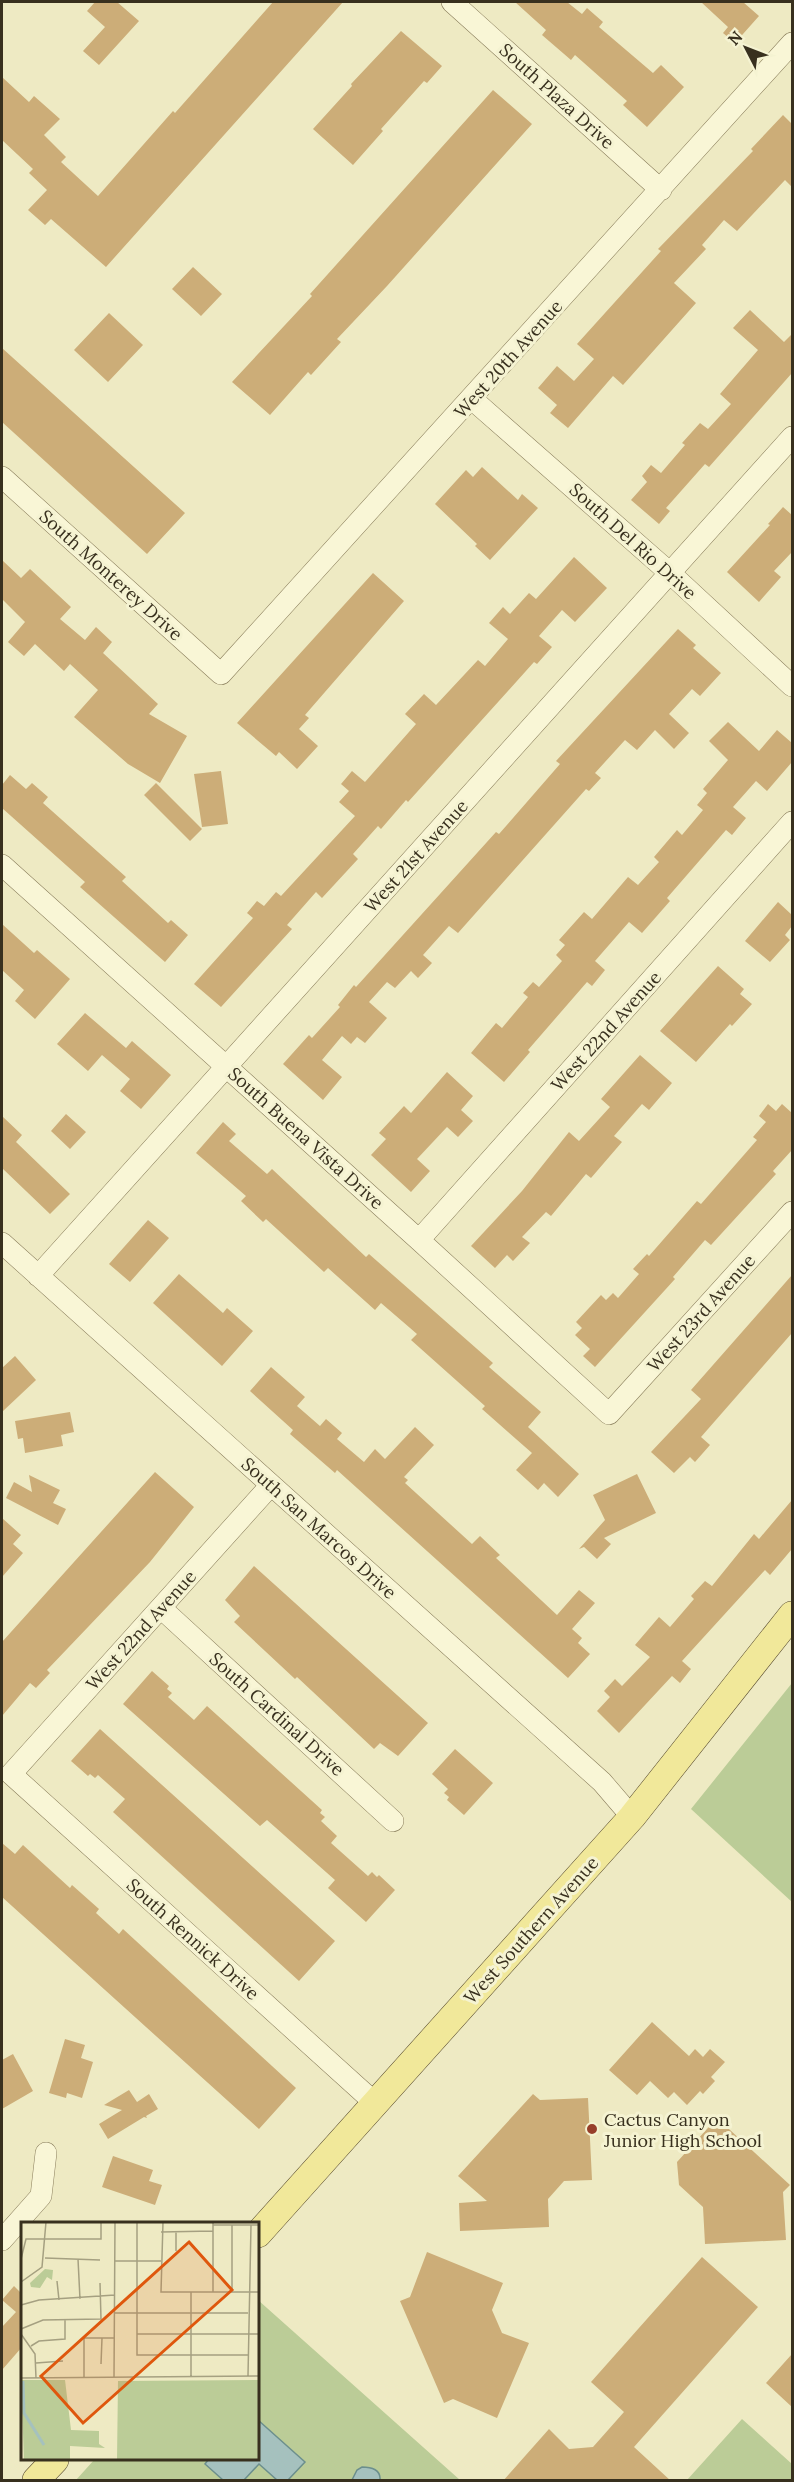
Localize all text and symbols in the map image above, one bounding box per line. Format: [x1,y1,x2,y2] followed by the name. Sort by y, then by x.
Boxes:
[716,18,776,78] north arrow
[723,27,746,49] text: N
[495,38,620,154] street label: South Plaza Drive
[449,295,567,423] street label: West 20th Avenue
[565,478,702,604] street label: South Del Rio Drive
[35,505,188,646] street label: South Monterey Drive
[359,794,473,917] street label: West 21st Avenue
[546,966,666,1096] street label: West 22nd Avenue
[223,1062,389,1214] street label: South Buena Vista Drive
[642,1249,760,1377] street label: West 23rd Avenue
[237,1452,401,1604] street label: South San Marcos Drive
[81,1565,201,1695] street label: West 22nd Avenue
[205,1647,350,1781] street label: South Cardinal Drive
[459,1851,603,2008] street label: West Southern Avenue
[122,1873,264,2005] street label: South Rennick Drive
[603,2108,762,2152] place label: Cactus Canyon Junior High School
[585,2122,599,2136] marker: Cactus Canyon Junior High School
[21,2222,260,2461] inset map

